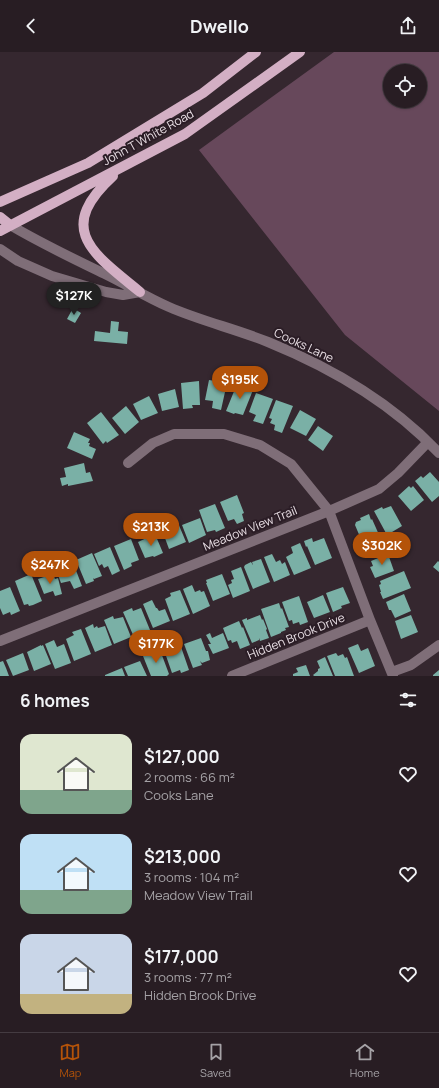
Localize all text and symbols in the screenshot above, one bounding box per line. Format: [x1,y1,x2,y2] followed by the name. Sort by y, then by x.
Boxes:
[190,14,249,38] text: Dwello
[20,15,42,37] icon: back
[397,15,419,37] icon: share
[383,64,427,108] map controls
[383,64,427,108] button: locate
[99,105,197,169] street label: John T White Road
[46,282,102,316] pin: $127K
[56,286,92,304] text: $127K
[271,324,337,366] street label: Cooks Lane
[212,366,268,400] pin: $195K
[221,370,259,388] text: $195K
[200,501,300,555] street label: Meadow View Trail
[123,513,179,547] pin: $213K
[132,517,170,535] text: $213K
[354,532,410,566] pin: $302K
[362,536,402,554] text: $302K
[22,551,78,585] pin: $247K
[31,555,69,573] text: $247K
[245,609,347,663] street label: Hidden Brook Drive
[128,630,184,664] pin: $177K
[138,634,174,652] text: $177K
[20,689,90,712] text: 6 homes
[397,689,419,711] icon: filters
[144,745,220,768] text: $127,000
[52,750,100,798] icon: home
[397,763,419,785] icon: heart
[144,768,235,786] text: 2 rooms · 66 m²
[144,786,214,804] text: Cooks Lane
[144,845,221,868] text: $213,000
[52,850,100,898] icon: home
[397,863,419,885] icon: heart
[144,868,239,886] text: 3 rooms · 104 m²
[144,886,253,904] text: Meadow View Trail
[144,945,219,968] text: $177,000
[52,950,100,998] icon: home
[397,963,419,985] icon: heart
[144,968,232,986] text: 3 rooms · 77 m²
[144,986,256,1004] text: Hidden Brook Drive
[59,1041,81,1080] tab: Map
[200,1041,231,1080] tab: Saved
[350,1041,380,1080] tab: Home

